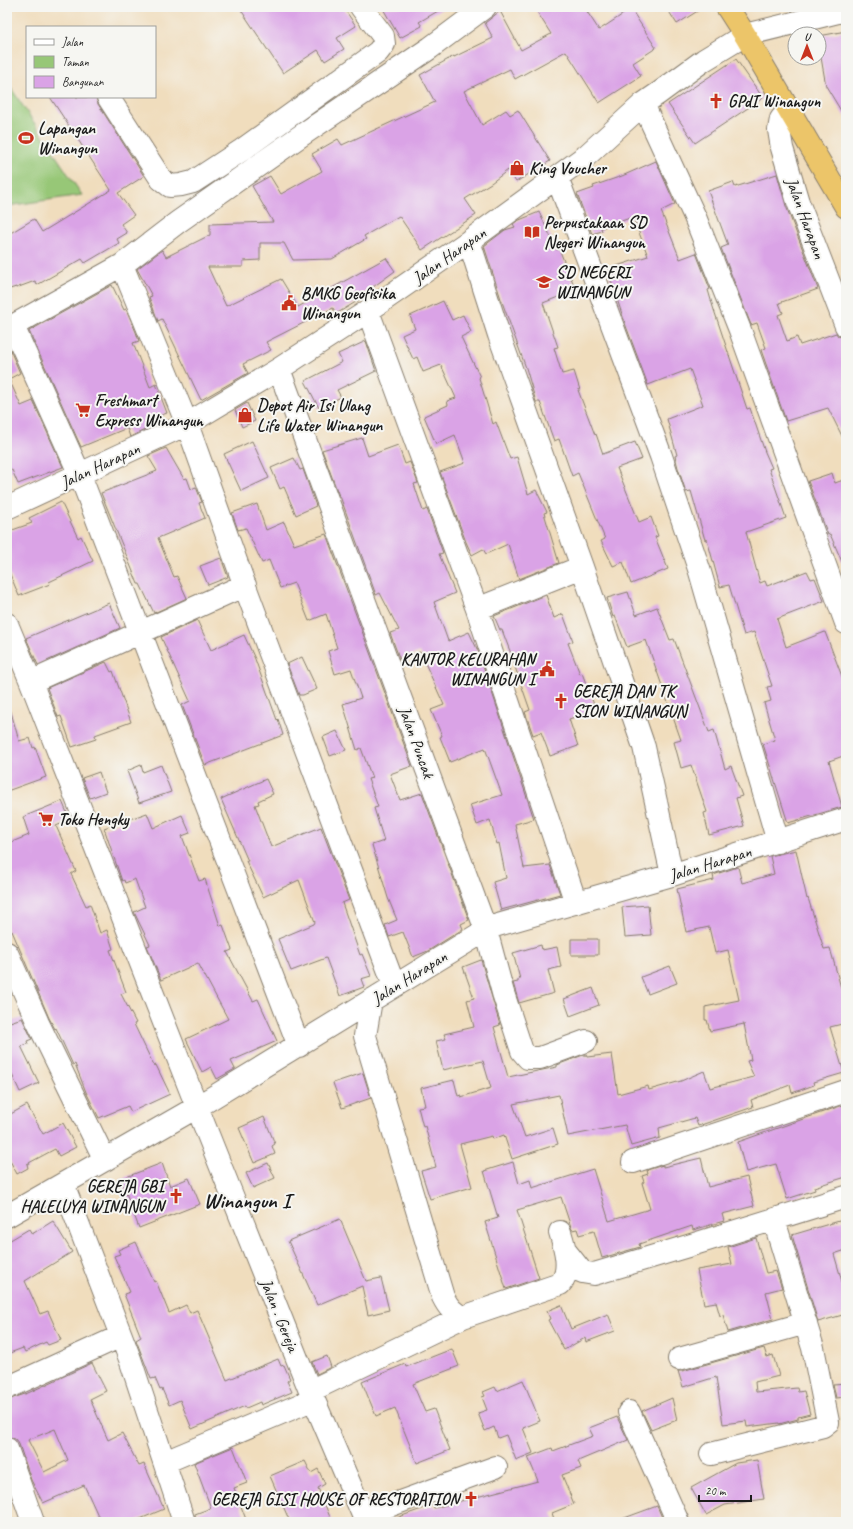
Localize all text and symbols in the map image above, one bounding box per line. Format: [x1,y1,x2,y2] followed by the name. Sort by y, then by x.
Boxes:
[26,26,156,98] legend
[787,26,827,66] north arrow
[804,29,812,43] text: U
[61,34,84,50] text: Jalan
[62,54,89,70] text: Taman
[62,74,104,90] text: Bangunan
[728,91,821,112] place label: GPdI Winangun
[707,92,725,110] church icon: GPdI Winangun
[38,118,98,159] place label: Lapangan Winangun
[17,129,35,147] sports icon: Lapangan Winangun
[529,158,608,179] place label: King Voucher
[508,159,526,177] shop icon: King Voucher
[781,174,830,262] street label: Jalan Harapan
[544,212,648,253] place label: Perpustakaan SD Negeri Winangun
[408,222,490,289] street label: Jalan Harapan
[523,223,541,241] library icon: Perpustakaan SD Negeri Winangun
[556,262,634,303] place label: SD NEGERI WINANGUN
[535,273,553,291] school or university icon: SD NEGERI WINANGUN
[301,283,396,324] place label: BMKG Geofisika Winangun
[280,294,298,312] public building icon: BMKG Geofisika Winangun
[95,390,204,431] place label: Freshmart Express Winangun
[257,395,383,436] place label: Depot Air Isi Ulang Life Water Winangun
[74,401,92,419] supermarket icon: Freshmart Express Winangun
[236,406,254,424] shop icon: Depot Air Isi Ulang Life Water Winangun
[56,438,143,493] street label: Jalan Harapan
[401,649,539,690] place label: KANTOR KELURAHAN WINANGUN I
[538,660,556,678] public building icon: KANTOR KELURAHAN WINANGUN I
[573,681,690,722] place label: GEREJA DAN TK SION WINANGUN
[552,692,570,710] church icon: GEREJA DAN TK SION WINANGUN
[393,702,440,783] street label: Jalan Puncak
[58,809,130,830] place label: Toko Hengky
[37,810,55,828] supermarket icon: Toko Hengky
[666,841,754,886] street label: Jalan Harapan
[367,946,451,1009] street label: Jalan Harapan
[21,1176,168,1217] place label: GEREJA GBI HALELUYA WINANGUN
[167,1187,185,1205] church icon: GEREJA GBI HALELUYA WINANGUN
[204,1188,295,1214] district label: Winangun I
[255,1274,305,1357] street label: Jalan . Gereja
[699,1477,751,1503] scale bar
[705,1483,727,1499] text: 20 m
[212,1489,462,1510] place label: GEREJA GISI HOUSE OF RESTORATION
[462,1490,480,1508] church icon: GEREJA GISI HOUSE OF RESTORATION

